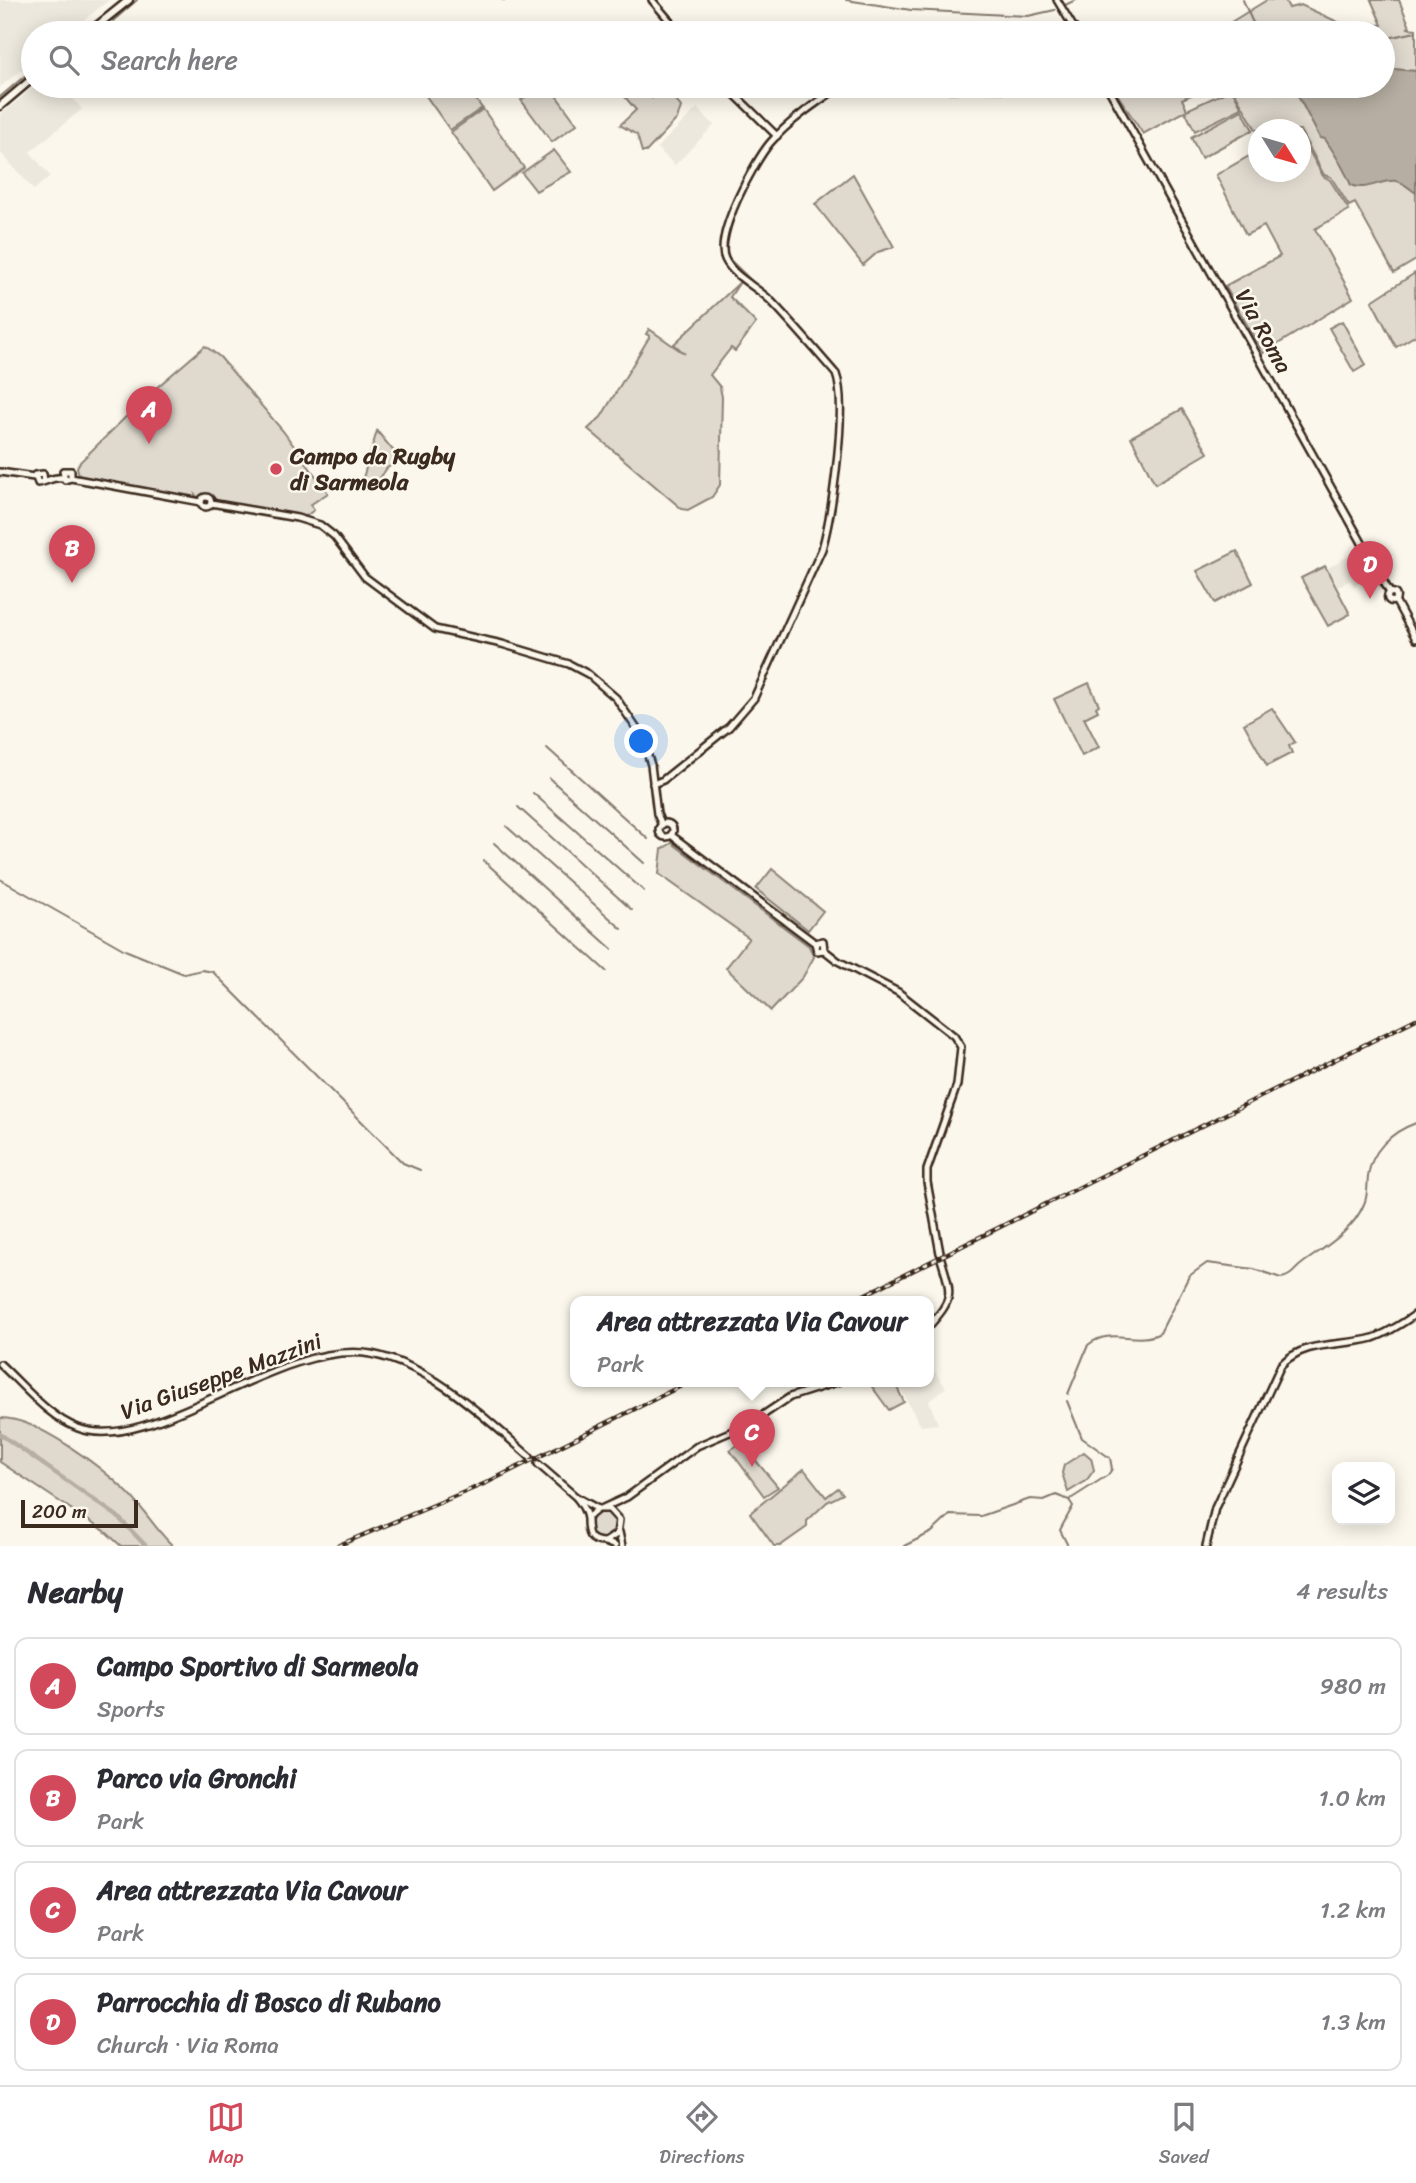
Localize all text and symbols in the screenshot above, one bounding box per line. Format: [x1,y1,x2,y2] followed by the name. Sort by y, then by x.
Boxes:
[21,21,1395,98] search box
[101,37,238,83] text: Search here
[45,41,83,79] icon: search
[1248,119,1311,182] north arrow
[1223,281,1304,381] street label: Via Roma
[126,386,172,444] pin: A
[289,436,456,503] place label: Campo da Rugby di Sarmeola
[268,461,284,477] marker: Campo da Rugby di Sarmeola
[49,525,95,583] pin: B
[1347,541,1393,599] pin: D
[624,724,658,758] your location
[570,1296,934,1387] popup
[597,1298,907,1344] text: Area attrezzata Via Cavour
[115,1321,328,1432] street label: Via Giuseppe Mazzini
[597,1344,644,1385] text: Park
[729,1409,775,1467] pin: C
[1332,1462,1395,1525] map controls
[1332,1462,1395,1525] button: layers
[32,1495,87,1528] text: 200 m
[21,1497,138,1529] scale bar
[28,1565,123,1619] text: Nearby
[1296,1571,1388,1612] text: 4 results
[97,1643,418,1689] text: Campo Sportivo di Sarmeola
[45,1666,61,1707] text: A
[1320,1666,1386,1707] text: 980 m
[97,1689,165,1730] text: Sports
[97,1755,296,1801] text: Parco via Gronchi
[46,1778,60,1819] text: B
[1319,1778,1386,1819] text: 1.0 km
[97,1801,144,1842] text: Park
[97,1867,407,1913] text: Area attrezzata Via Cavour
[46,1890,60,1931] text: C
[1320,1890,1386,1931] text: 1.2 km
[97,1913,144,1954] text: Park
[97,1979,441,2025] text: Parrocchia di Bosco di Rubano
[46,2002,60,2043] text: D
[1321,2002,1386,2043] text: 1.3 km
[97,2025,279,2066] text: Church · Via Roma
[207,2098,245,2173] tab: Map
[659,2098,745,2173] tab: Directions
[1159,2098,1209,2173] tab: Saved

